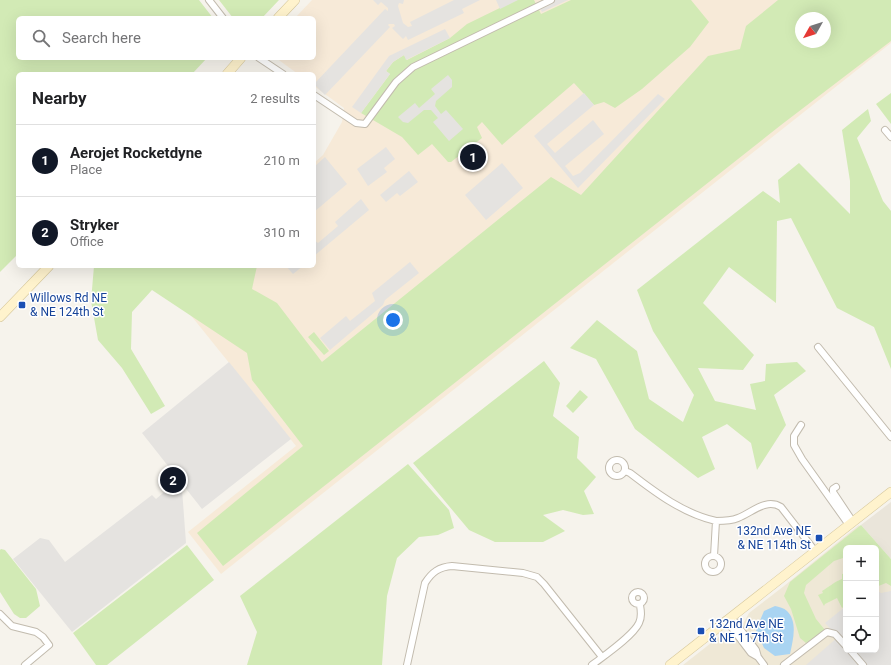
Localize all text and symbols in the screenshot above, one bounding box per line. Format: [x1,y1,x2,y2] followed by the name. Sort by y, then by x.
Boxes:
[795,12,831,48] north arrow
[16,16,316,60] search box
[30,27,52,49] icon: search
[62,29,141,47] text: Search here
[32,88,87,108] text: Nearby
[250,91,300,106] text: 2 results
[460,142,486,172] pin: 1
[70,144,202,162] text: Aerojet Rocketdyne
[41,153,49,168] text: 1
[263,153,300,168] text: 210 m
[70,162,102,177] text: Place
[70,216,119,234] text: Stryker
[41,225,49,240] text: 2
[263,225,300,240] text: 310 m
[70,234,104,249] text: Office
[30,291,107,319] place label: Willows Rd NE & NE 124th St
[17,300,27,310] marker: Willows Rd NE & NE 124th St
[383,310,403,330] your location
[160,465,186,495] pin: 2
[736,524,811,552] place label: 132nd Ave NE & NE 114th St
[814,533,824,543] marker: 132nd Ave NE & NE 114th St
[843,545,879,653] map controls
[843,545,879,581] button: +
[843,581,879,617] button: −
[709,617,784,645] place label: 132nd Ave NE & NE 117th St
[843,617,879,653] button: locate
[696,626,706,636] marker: 132nd Ave NE & NE 117th St

